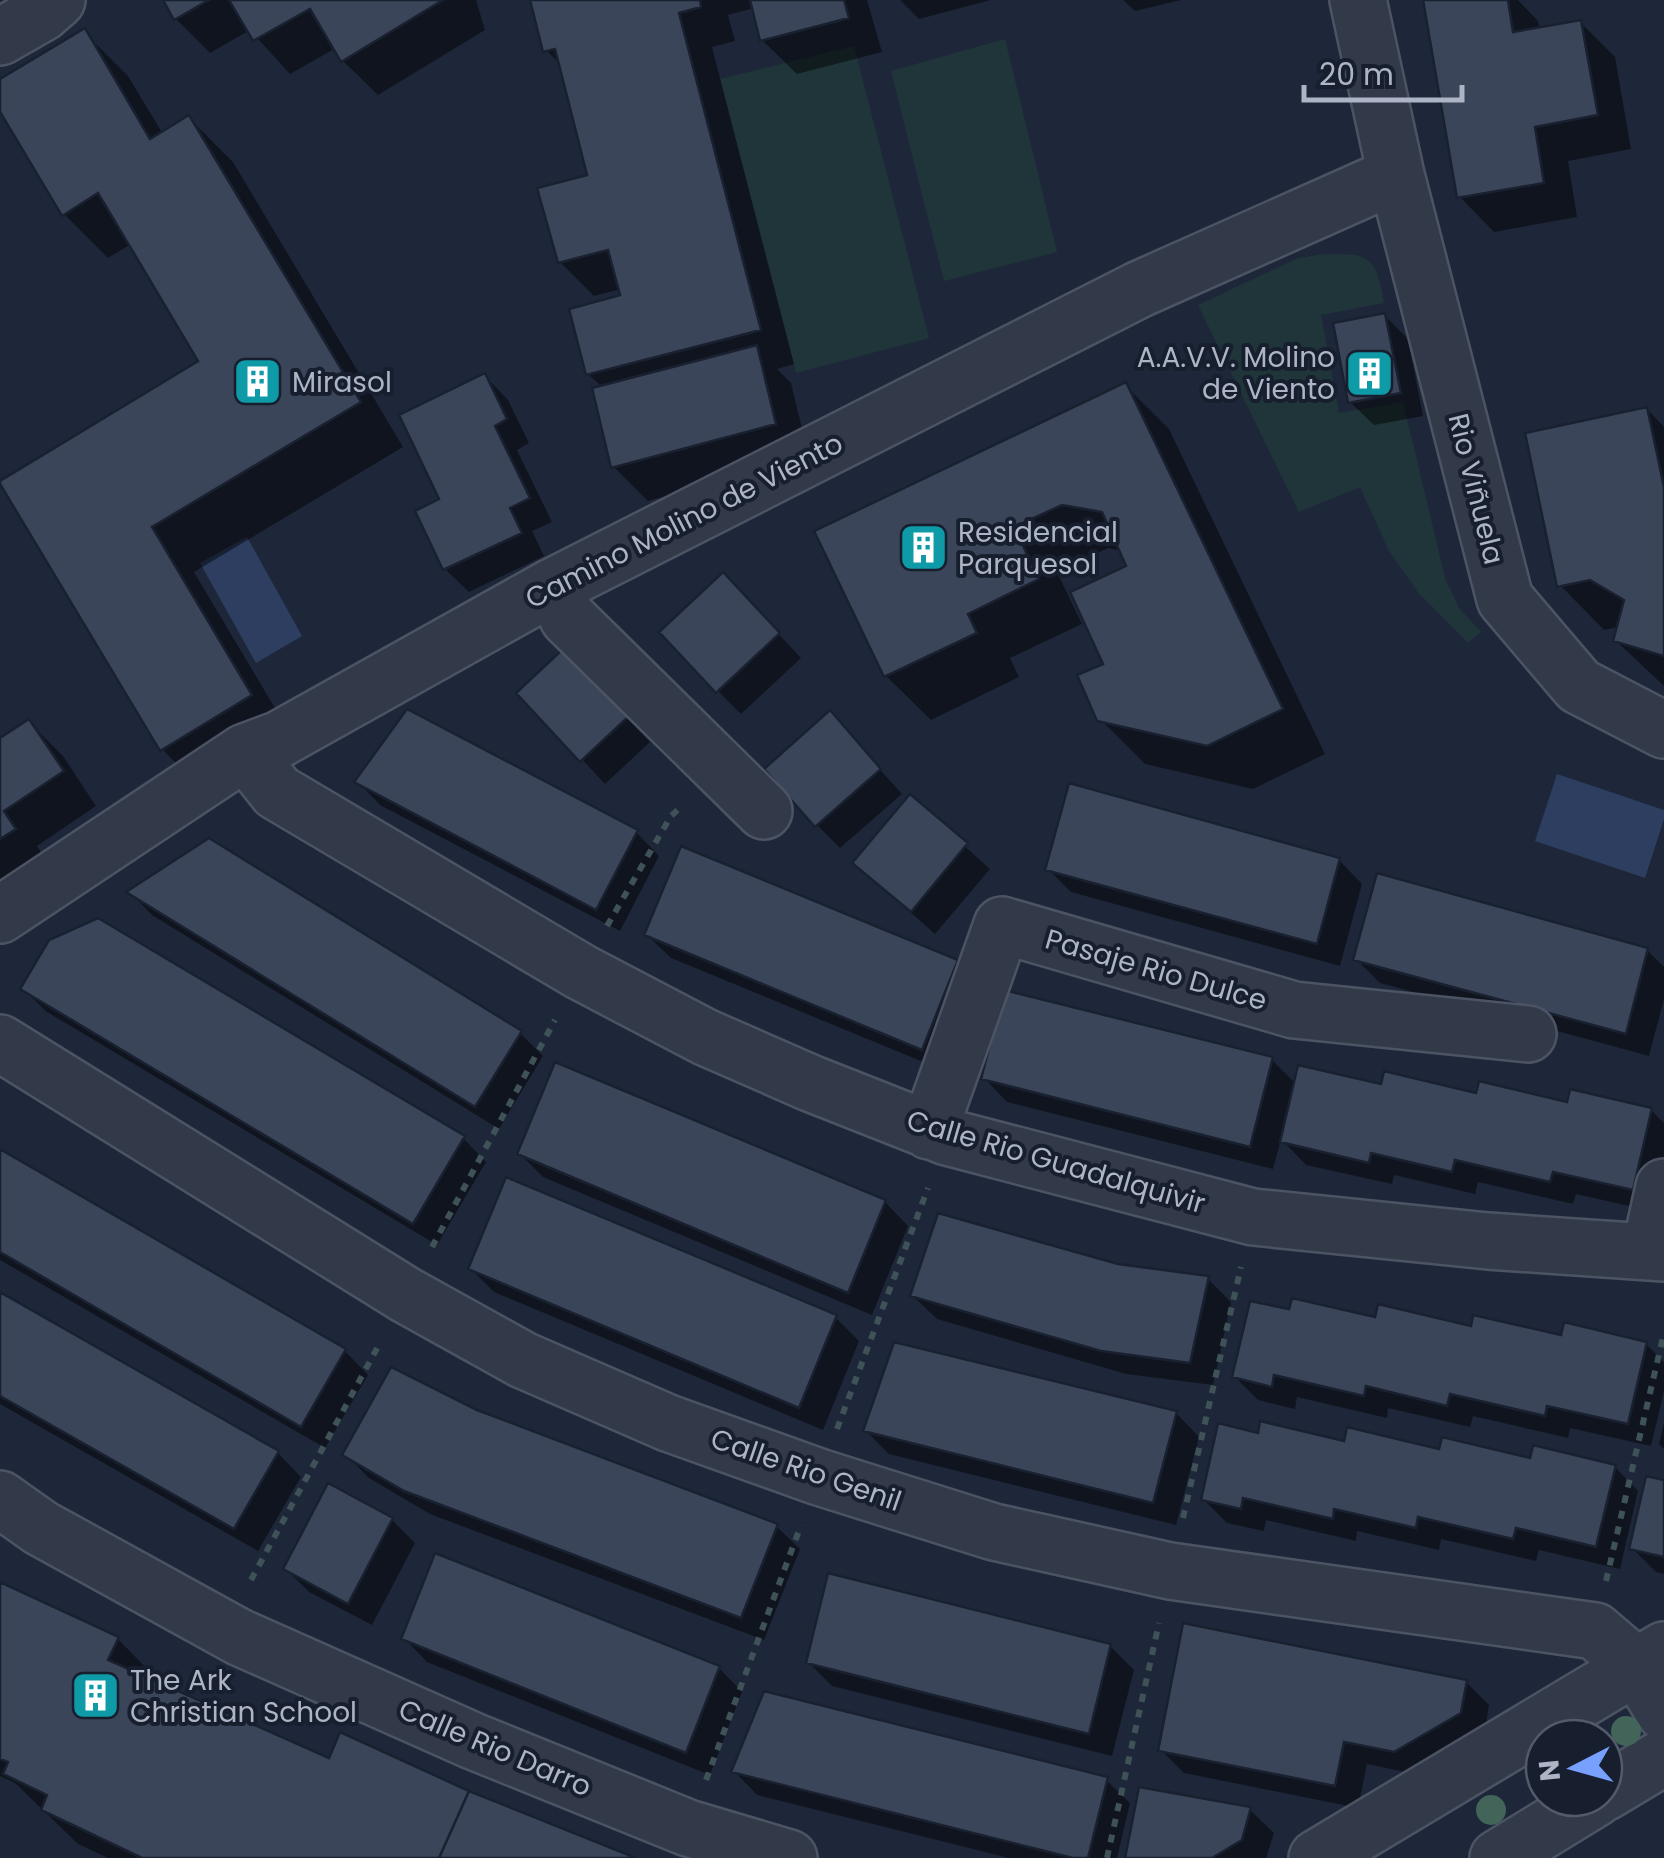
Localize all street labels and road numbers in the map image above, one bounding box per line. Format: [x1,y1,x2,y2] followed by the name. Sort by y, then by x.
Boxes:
[1438,409,1514,569] street label: Rio Viñuela
[518,424,850,618] street label: Camino Molino de Viento
[1041,920,1271,1020] street label: Pasaje Rio Dulce
[902,1101,1210,1223] street label: Calle Rio Guadalquivir
[705,1419,907,1521] street label: Calle Rio Genil
[393,1690,597,1806] street label: Calle Rio Darro

